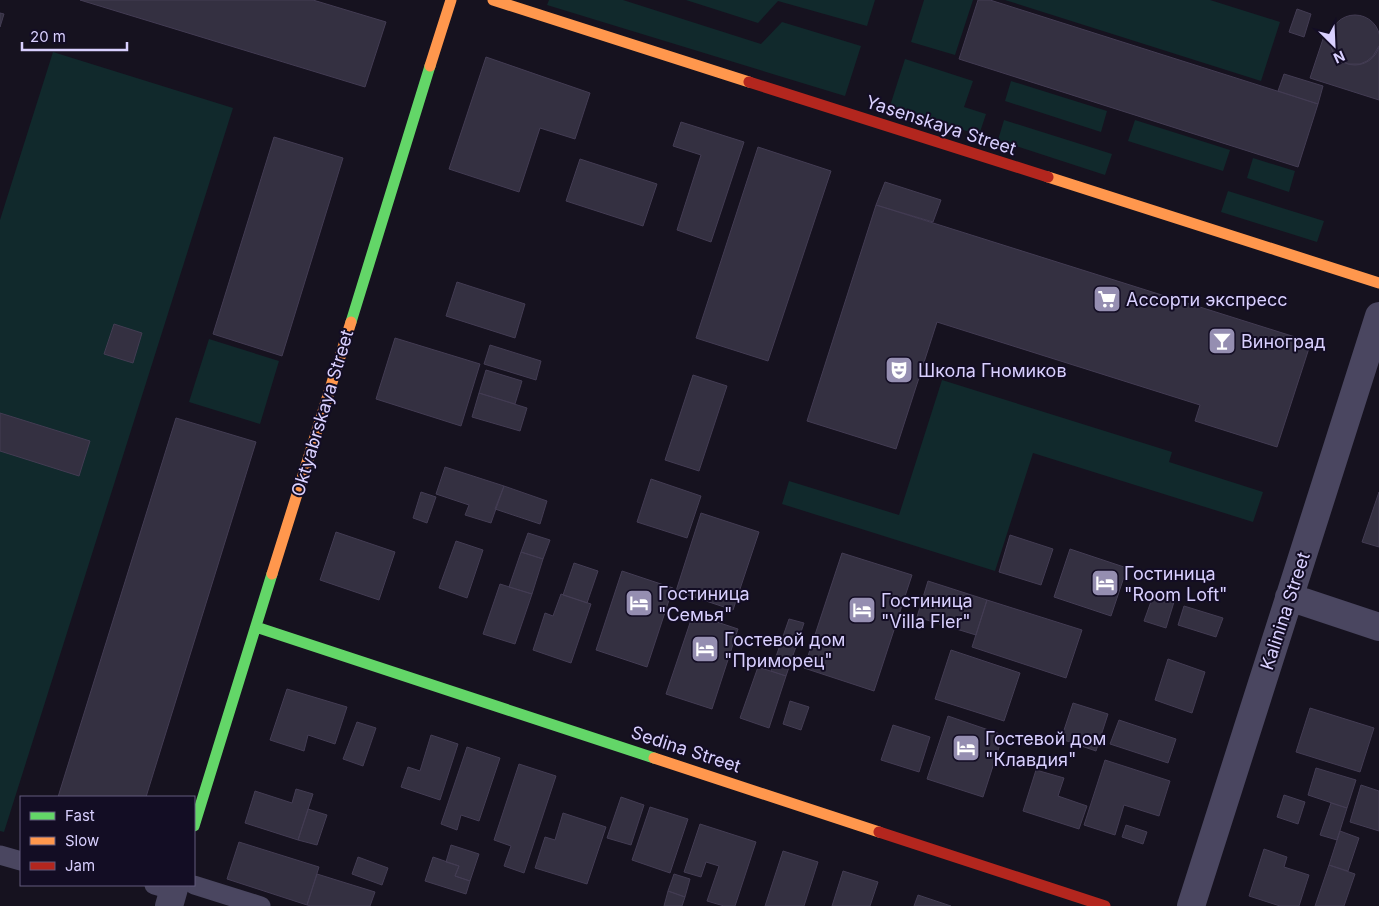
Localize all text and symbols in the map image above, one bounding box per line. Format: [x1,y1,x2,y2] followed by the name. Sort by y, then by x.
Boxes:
[22,20,128,52] scale bar
[1309,20,1359,70] north arrow
[30,27,66,46] text: 20 m
[1331,47,1348,67] text: N
[863,91,1019,159] street label: Yasenskaya Street
[1092,284,1122,314] supermarket icon: Ассорти экспресс
[1126,289,1288,310] place label: Ассорти экспресс
[1207,326,1237,356] bar icon: Виноград
[287,327,357,499] street label: Oktyabrskaya Street
[1241,331,1326,352] place label: Виноград
[884,355,914,385] theatre icon: Школа Гномиков
[918,360,1067,381] place label: Школа Гномиков
[1256,549,1314,673] street label: Kalinina Street
[1124,563,1227,605] place label: Гостиница "Room Loft"
[1090,568,1120,598] hotel icon: Гостиница "Room Loft"
[658,583,750,625] place label: Гостиница "Семья"
[624,588,654,618] hotel icon: Гостиница "Семья"
[881,590,973,632] place label: Гостиница "Villa Fler"
[847,595,877,625] hotel icon: Гостиница "Villa Fler"
[724,629,845,671] place label: Гостевой дом "Приморец"
[690,634,720,664] hotel icon: Гостевой дом "Приморец"
[629,721,744,777] street label: Sedina Street
[985,728,1106,770] place label: Гостевой дом "Клавдия"
[951,733,981,763] hotel icon: Гостевой дом "Клавдия"
[20,796,195,886] legend
[65,806,95,825] text: Fast
[65,831,99,850] text: Slow
[65,856,95,875] text: Jam

